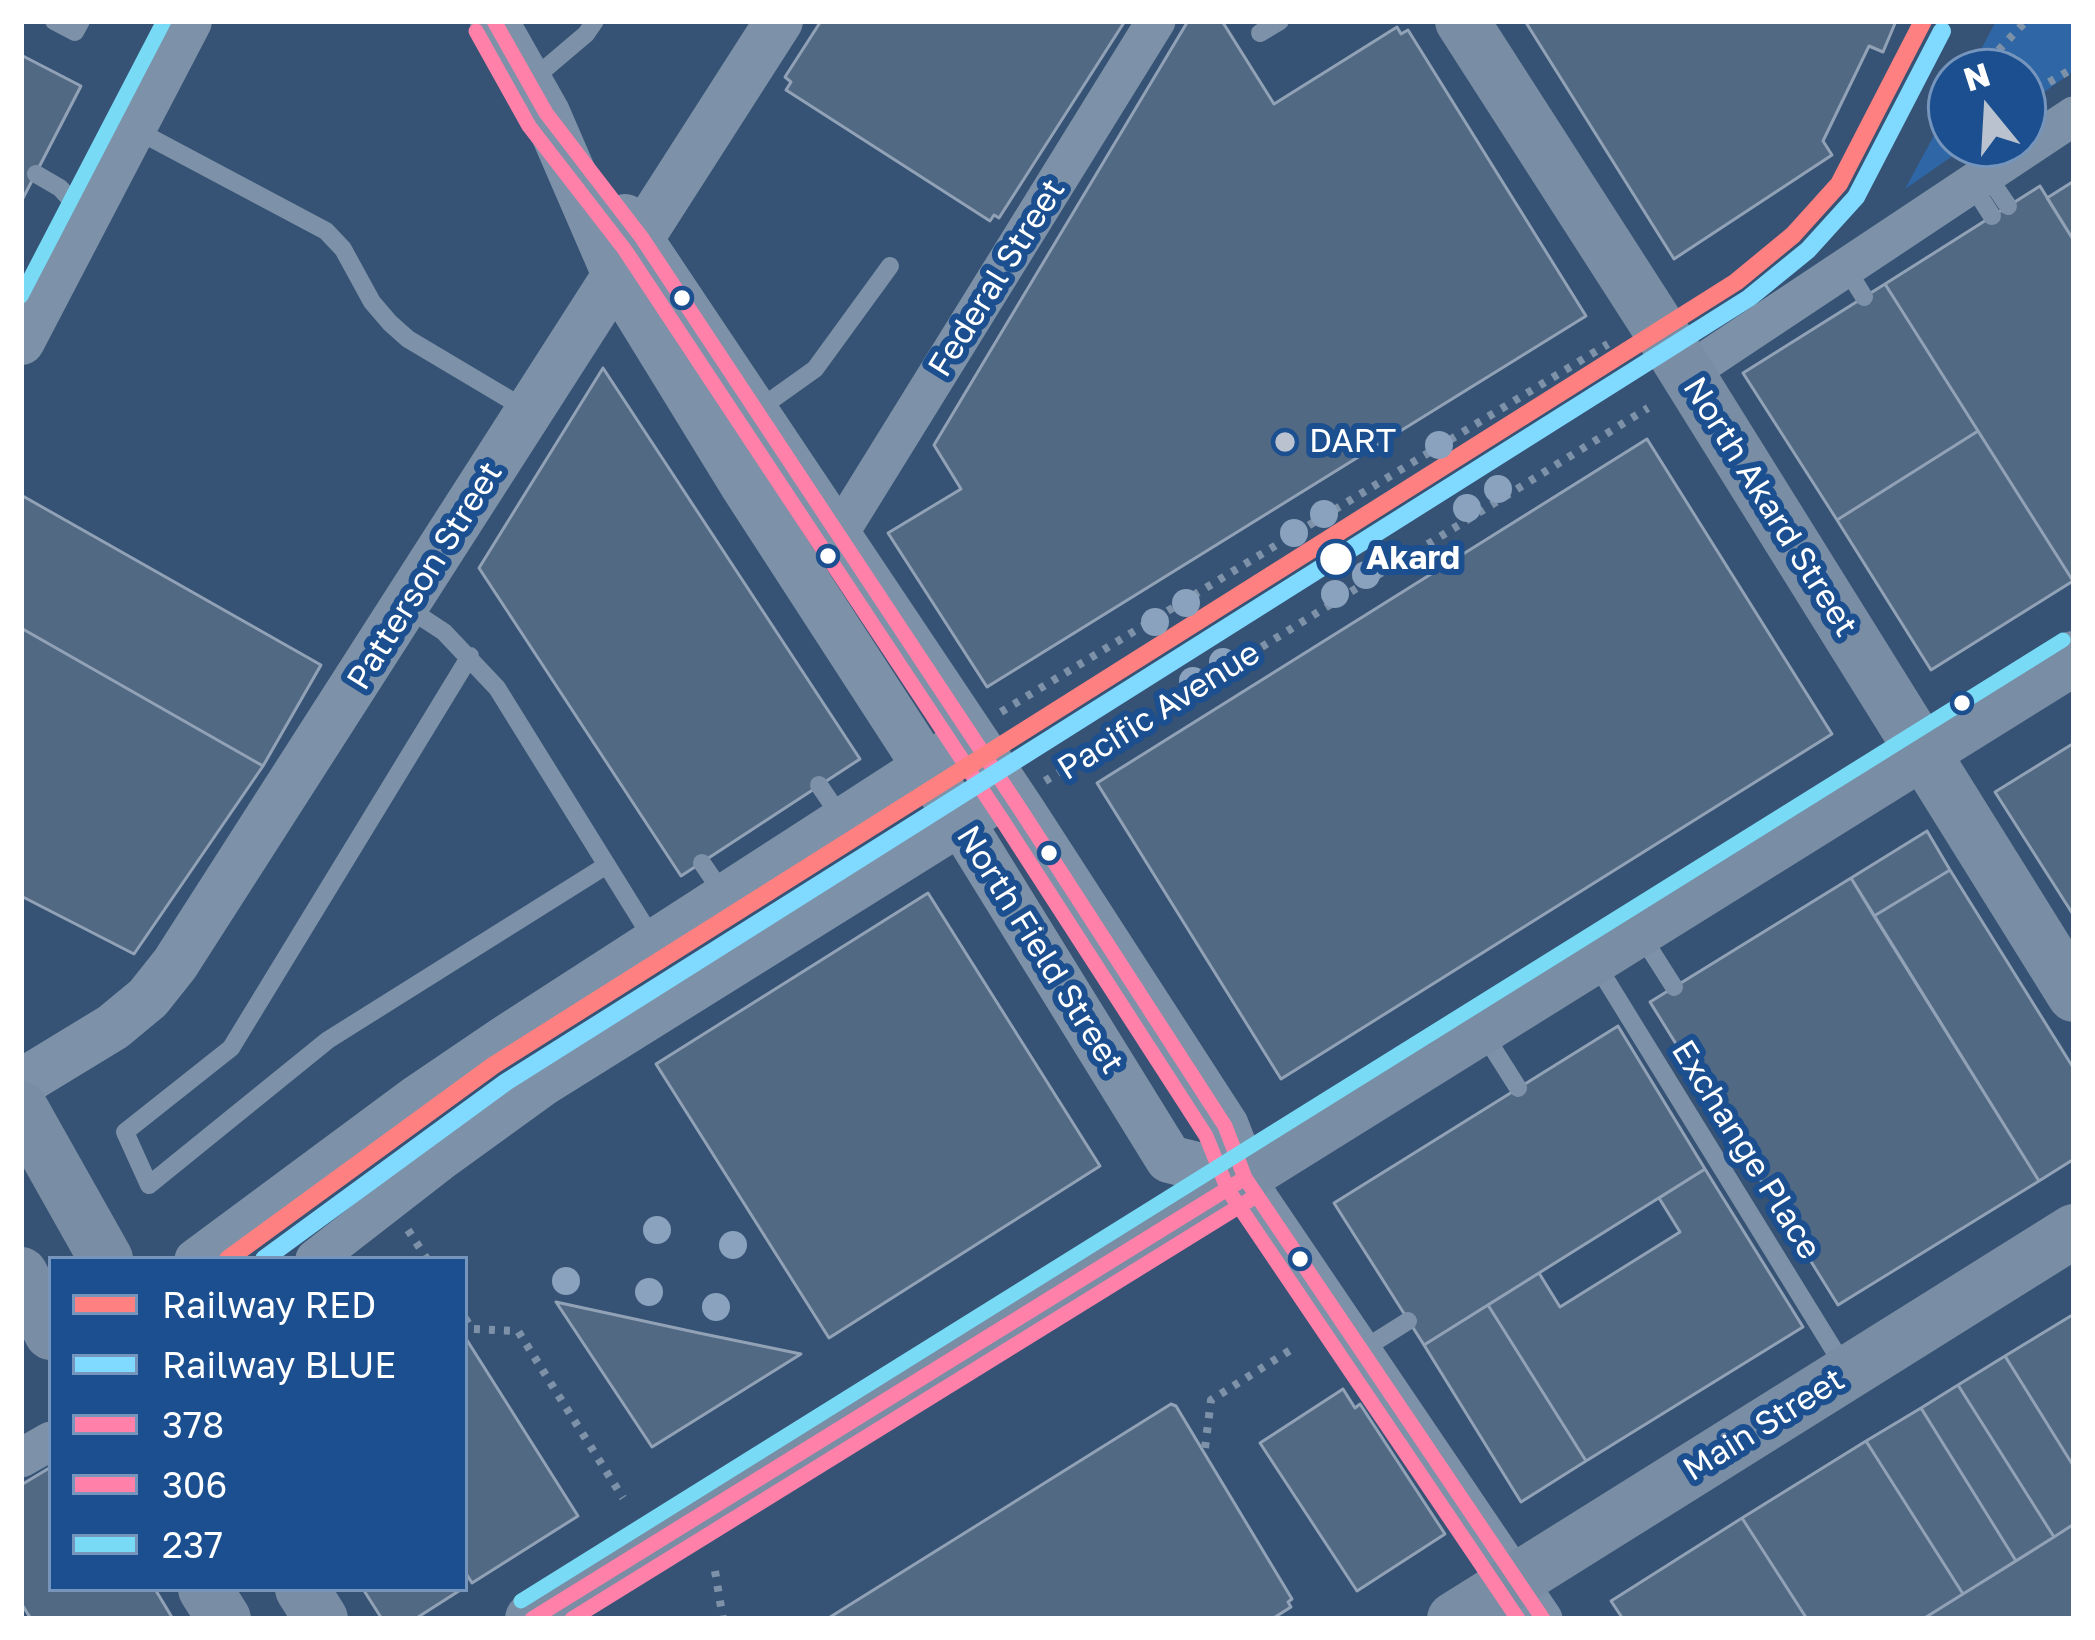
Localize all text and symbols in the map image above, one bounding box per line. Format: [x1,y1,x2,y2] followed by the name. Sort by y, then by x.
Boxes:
[1927,48,2047,168] north arrow
[1959,54,1995,99] text: N
[920,172,1074,384] street label: Federal Street
[671,287,693,309] unlabelled marker
[1674,370,1866,644] street label: North Akard Street
[1309,422,1396,462] place label: DART
[1272,429,1298,455] marker: DART
[339,455,511,697] street label: Patterson Street
[1366,539,1460,579] place label: Akard
[1317,540,1355,578] marker: Akard
[817,545,839,567] unlabelled marker
[1051,633,1267,789] street label: Pacific Avenue
[1951,692,1973,714] unlabelled marker
[948,819,1132,1081] street label: North Field Street
[1038,842,1060,864] unlabelled marker
[1663,1033,1829,1267] street label: Exchange Place
[1289,1248,1311,1270] unlabelled marker
[48,1256,468,1592] legend
[162,1283,376,1326] text: Railway RED
[162,1343,396,1386] text: Railway BLUE
[1676,1360,1852,1490] street label: Main Street
[162,1403,224,1446] text: 378
[162,1463,227,1506] text: 306
[162,1523,223,1566] text: 237

